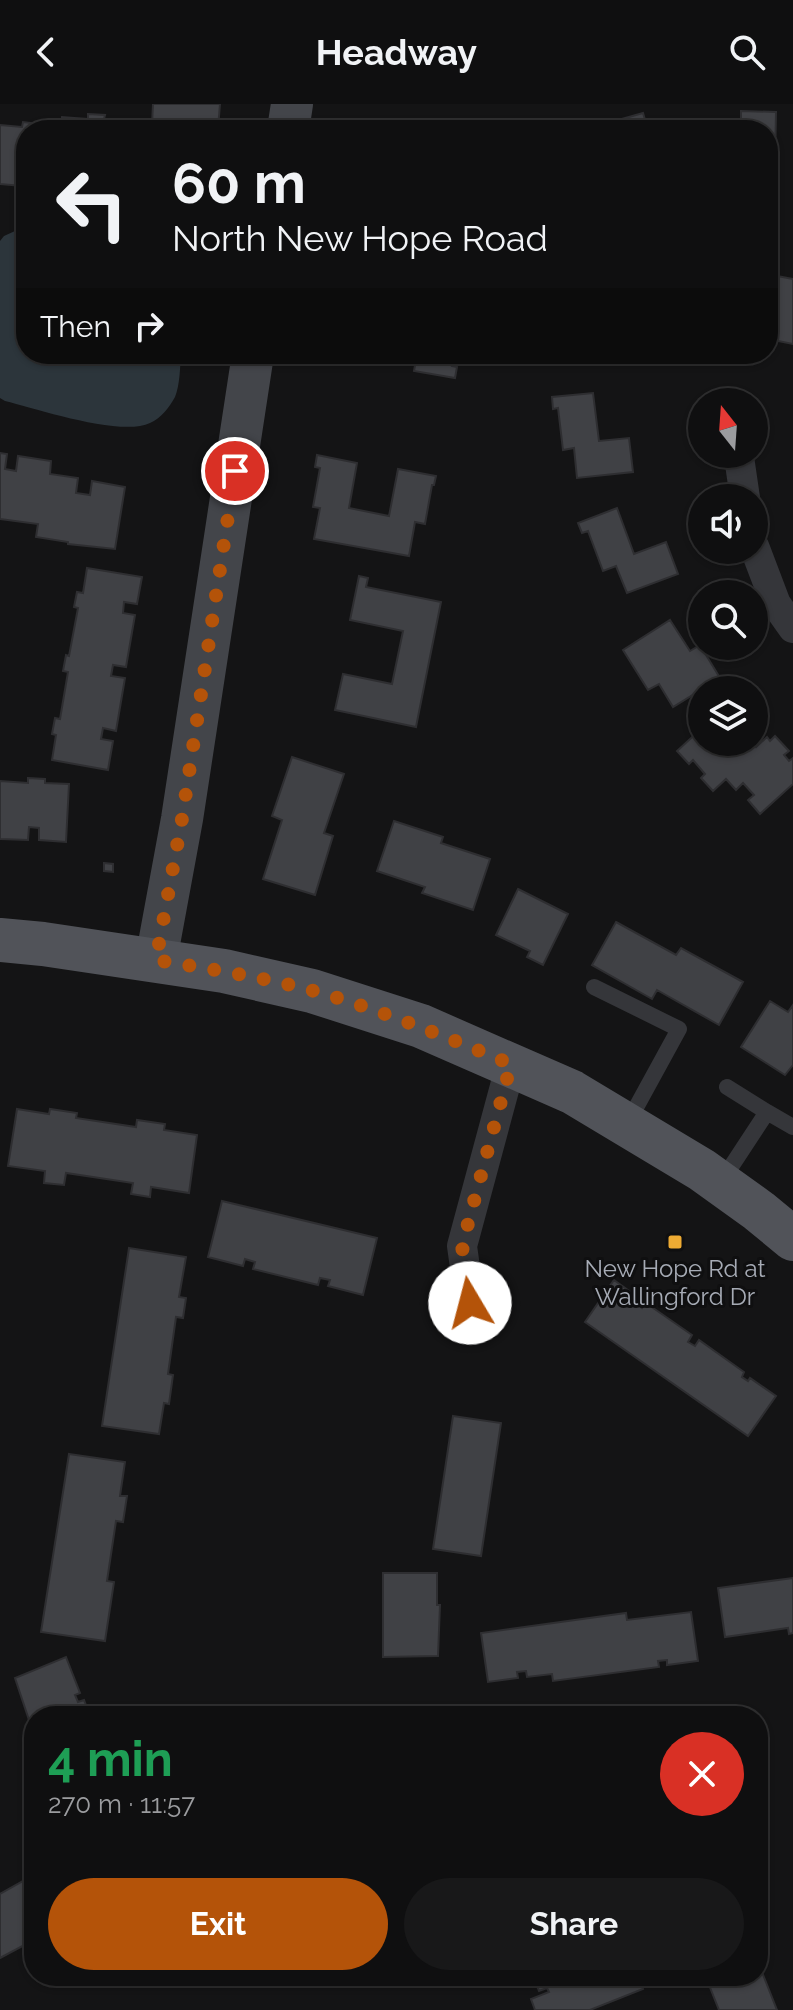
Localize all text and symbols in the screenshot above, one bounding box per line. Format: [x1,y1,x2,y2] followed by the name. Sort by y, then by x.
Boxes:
[24,30,68,74] icon: back
[725,30,769,74] icon: search
[316,31,477,73] text: Headway
[172,150,306,216] text: 60 m
[40,152,144,256] icon: left
[172,217,548,259] text: North New Hope Road
[127,304,171,348] icon: right
[40,309,111,344] text: Then
[688,388,768,468] north arrow
[688,388,768,756] map controls
[201,437,269,505] pin
[213,449,257,493] icon: arrive
[688,484,768,564] button: sound
[688,580,768,660] button: search
[688,676,768,756] button: layers
[666,1233,684,1251] marker: New Hope Rd at Wallingford Dr
[584,1254,766,1311] place label: New Hope Rd at Wallingford Dr
[428,1261,512,1345] position arrow
[48,1731,173,1787] text: 4 min
[660,1732,744,1816] button: close
[48,1789,195,1819] text: 270 m · 11:57
[48,1878,388,1970] button: Exit
[404,1878,744,1970] button: Share

